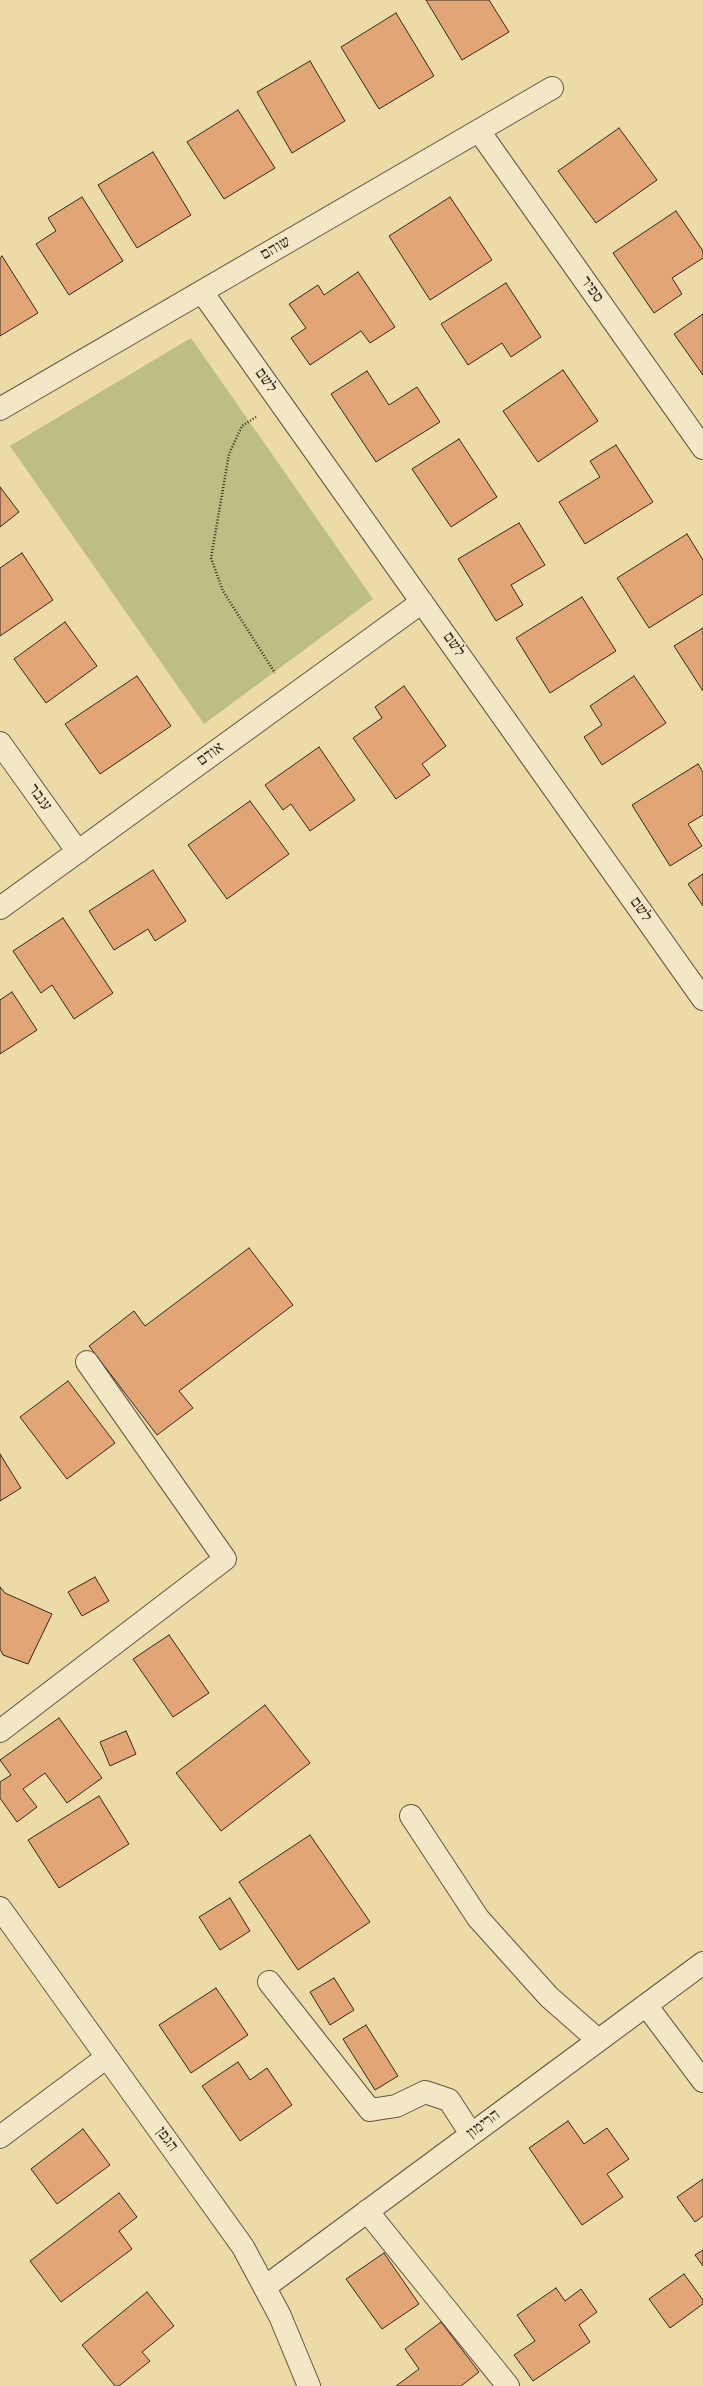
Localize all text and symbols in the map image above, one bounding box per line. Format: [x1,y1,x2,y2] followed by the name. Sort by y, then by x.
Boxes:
[258,233,294,265] street label: שוהם
[575,273,607,307] street label: ספיר
[250,365,280,397] street label: לשם
[438,629,468,661] street label: לשם
[194,739,228,771] street label: אודם
[23,781,55,815] street label: ענבר
[625,894,655,926] street label: לשם
[463,2106,505,2144] street label: הרימון
[151,2124,181,2156] street label: הגפן

